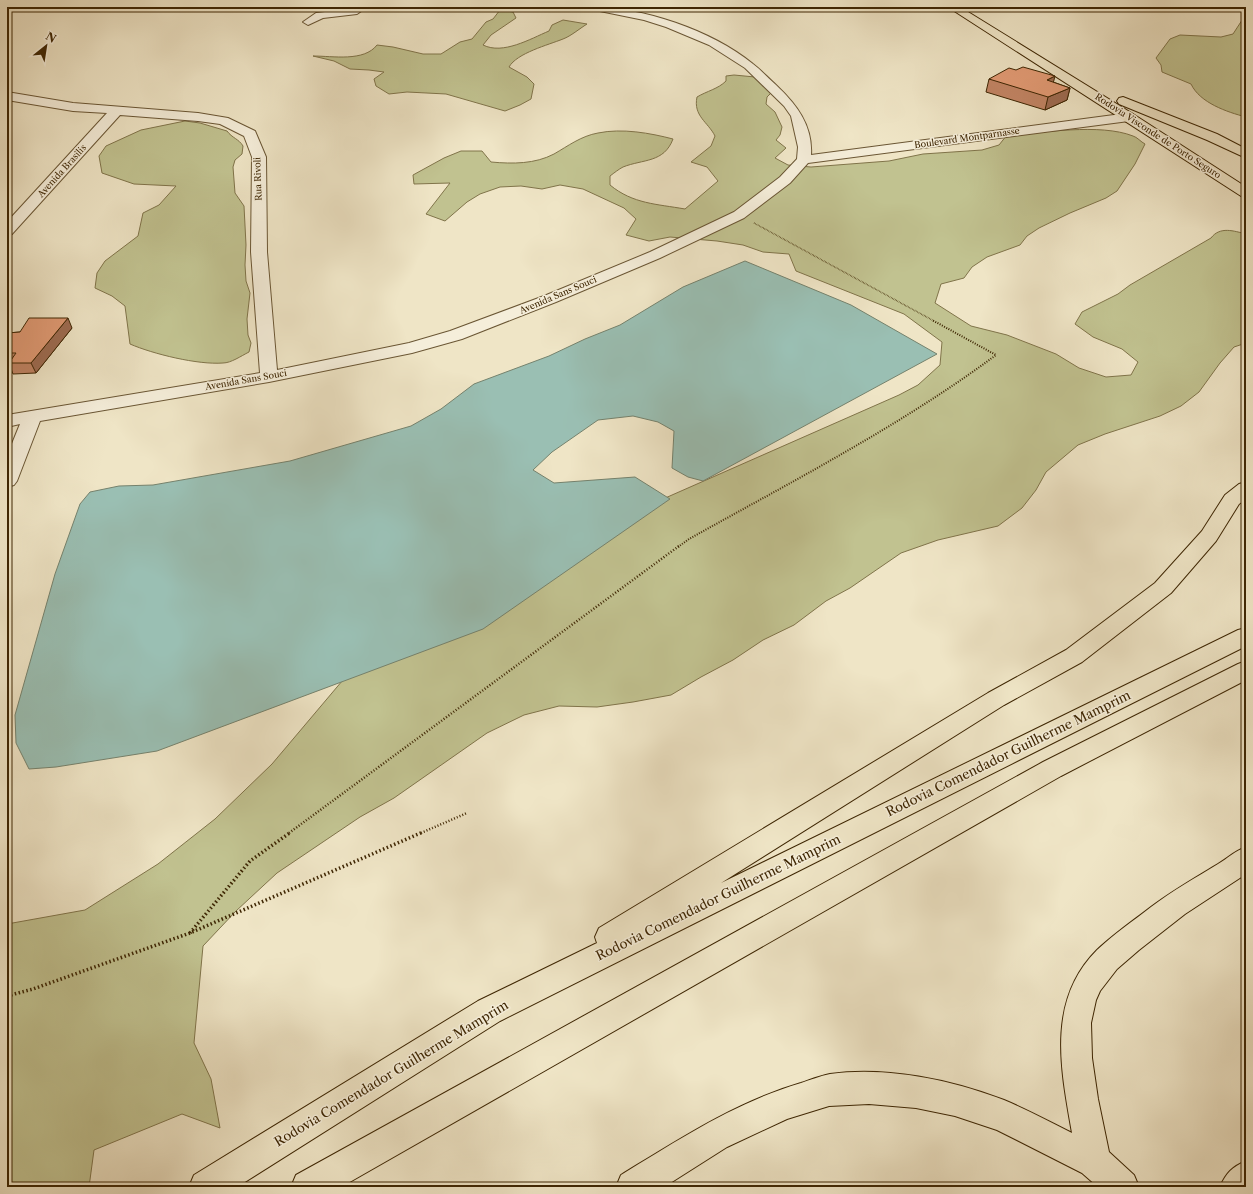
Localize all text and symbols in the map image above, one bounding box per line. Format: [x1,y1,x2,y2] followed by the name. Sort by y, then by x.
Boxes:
[26,26,66,66] north arrow
[43,29,59,46] text: N
[1093,91,1224,181] street label: Rodovia Visconde de Porto Seguro
[914,125,1020,150] street label: Boulevard Montparnasse
[34,142,88,200] street label: Avenida Brasilis
[251,157,264,201] street label: Rua Rivoli
[517,273,598,316] street label: Avenida Sans Souci
[203,367,288,392] street label: Avenida Sans Souci
[883,687,1133,819] street label: Rodovia Comendador Guilherme Mamprim
[593,831,843,963] street label: Rodovia Comendador Guilherme Mamprim
[271,996,511,1150] street label: Rodovia Comendador Guilherme Mamprim

